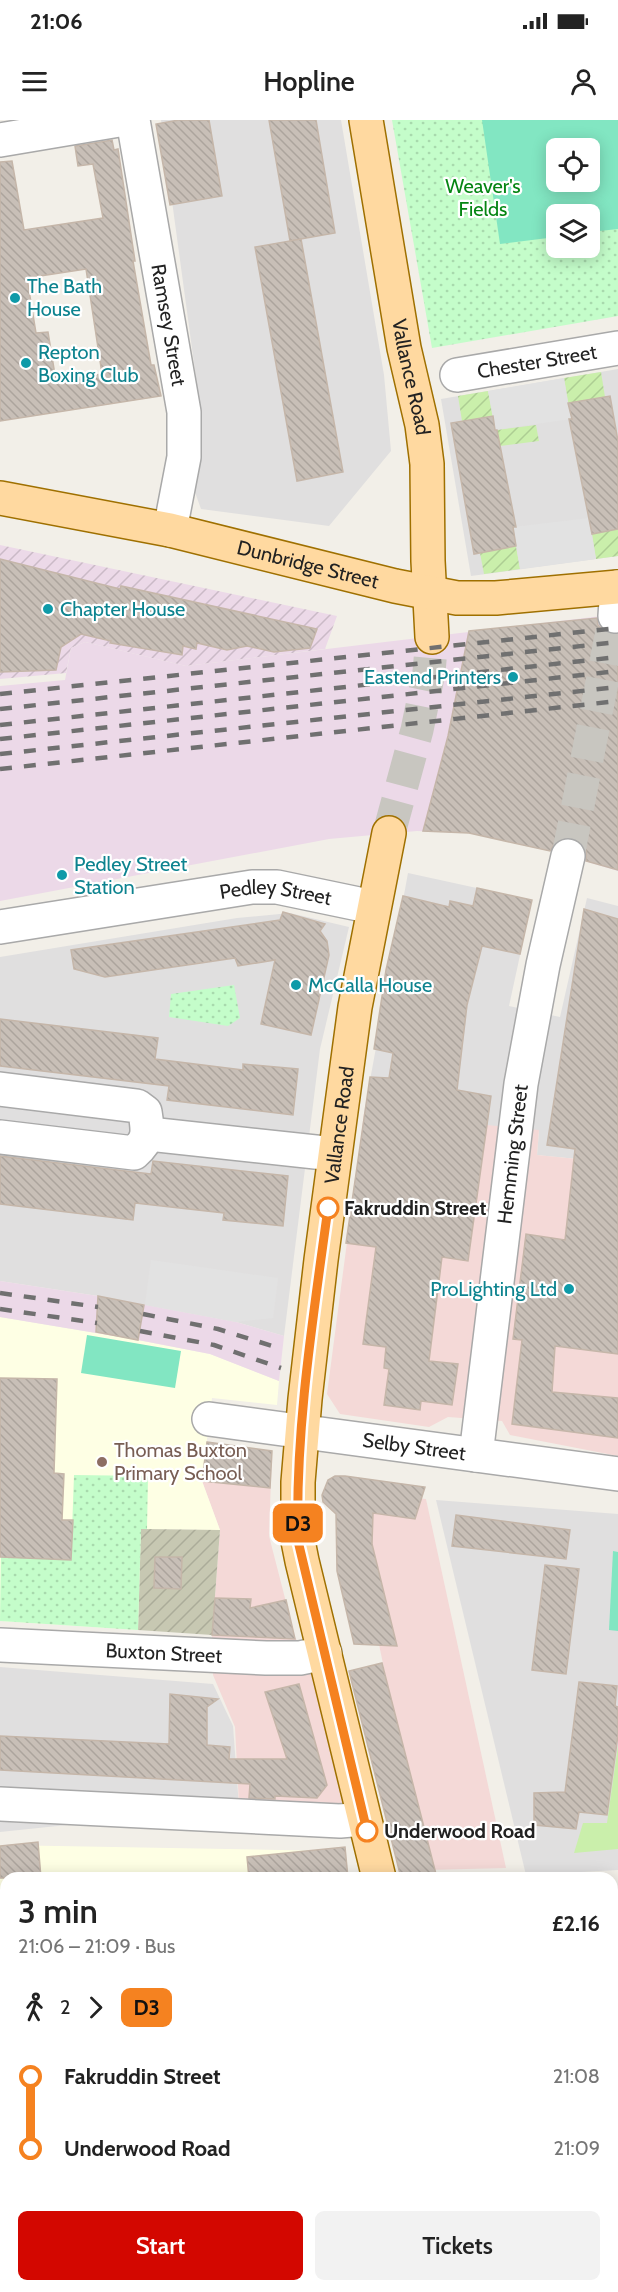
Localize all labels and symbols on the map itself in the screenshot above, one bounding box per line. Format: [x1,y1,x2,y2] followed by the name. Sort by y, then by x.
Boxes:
[445,174,521,221] park label: Weaver's Fields
[146,262,191,388] street label: Ramsey Street
[27,274,102,321] place label: The Bath House
[8,291,22,305] marker: The Bath House
[387,317,435,436] street label: Vallance Road
[38,340,139,387] place label: Repton Boxing Club
[475,340,599,383] street label: Chester Street
[19,356,33,370] marker: Repton Boxing Club
[235,535,381,594] street label: Dunbridge Street
[60,597,185,621] place label: Chapter House
[41,602,55,616] marker: Chapter House
[364,665,501,689] place label: Eastend Printers
[506,670,520,684] marker: Eastend Printers
[74,852,188,899] place label: Pedley Street Station
[55,868,69,882] marker: Pedley Street Station
[218,875,334,910] street label: Pedley Street
[308,973,432,997] place label: McCalla House
[289,978,303,992] marker: McCalla House
[319,1065,359,1185] street label: Vallance Road
[492,1083,533,1225] street label: Hemming Street
[344,1196,486,1220] place label: Fakruddin Street
[317,1197,339,1219] marker: Fakruddin Street
[430,1277,557,1301] place label: ProLighting Ltd
[562,1282,576,1296] marker: ProLighting Ltd
[361,1428,467,1465] street label: Selby Street
[114,1438,247,1485] place label: Thomas Buxton Primary School
[95,1455,109,1469] marker: Thomas Buxton Primary School
[271,1504,325,1542] line badge: D3
[105,1638,223,1668] street label: Buxton Street
[384,1819,535,1843] place label: Underwood Road
[356,1820,378,1842] marker: Underwood Road

